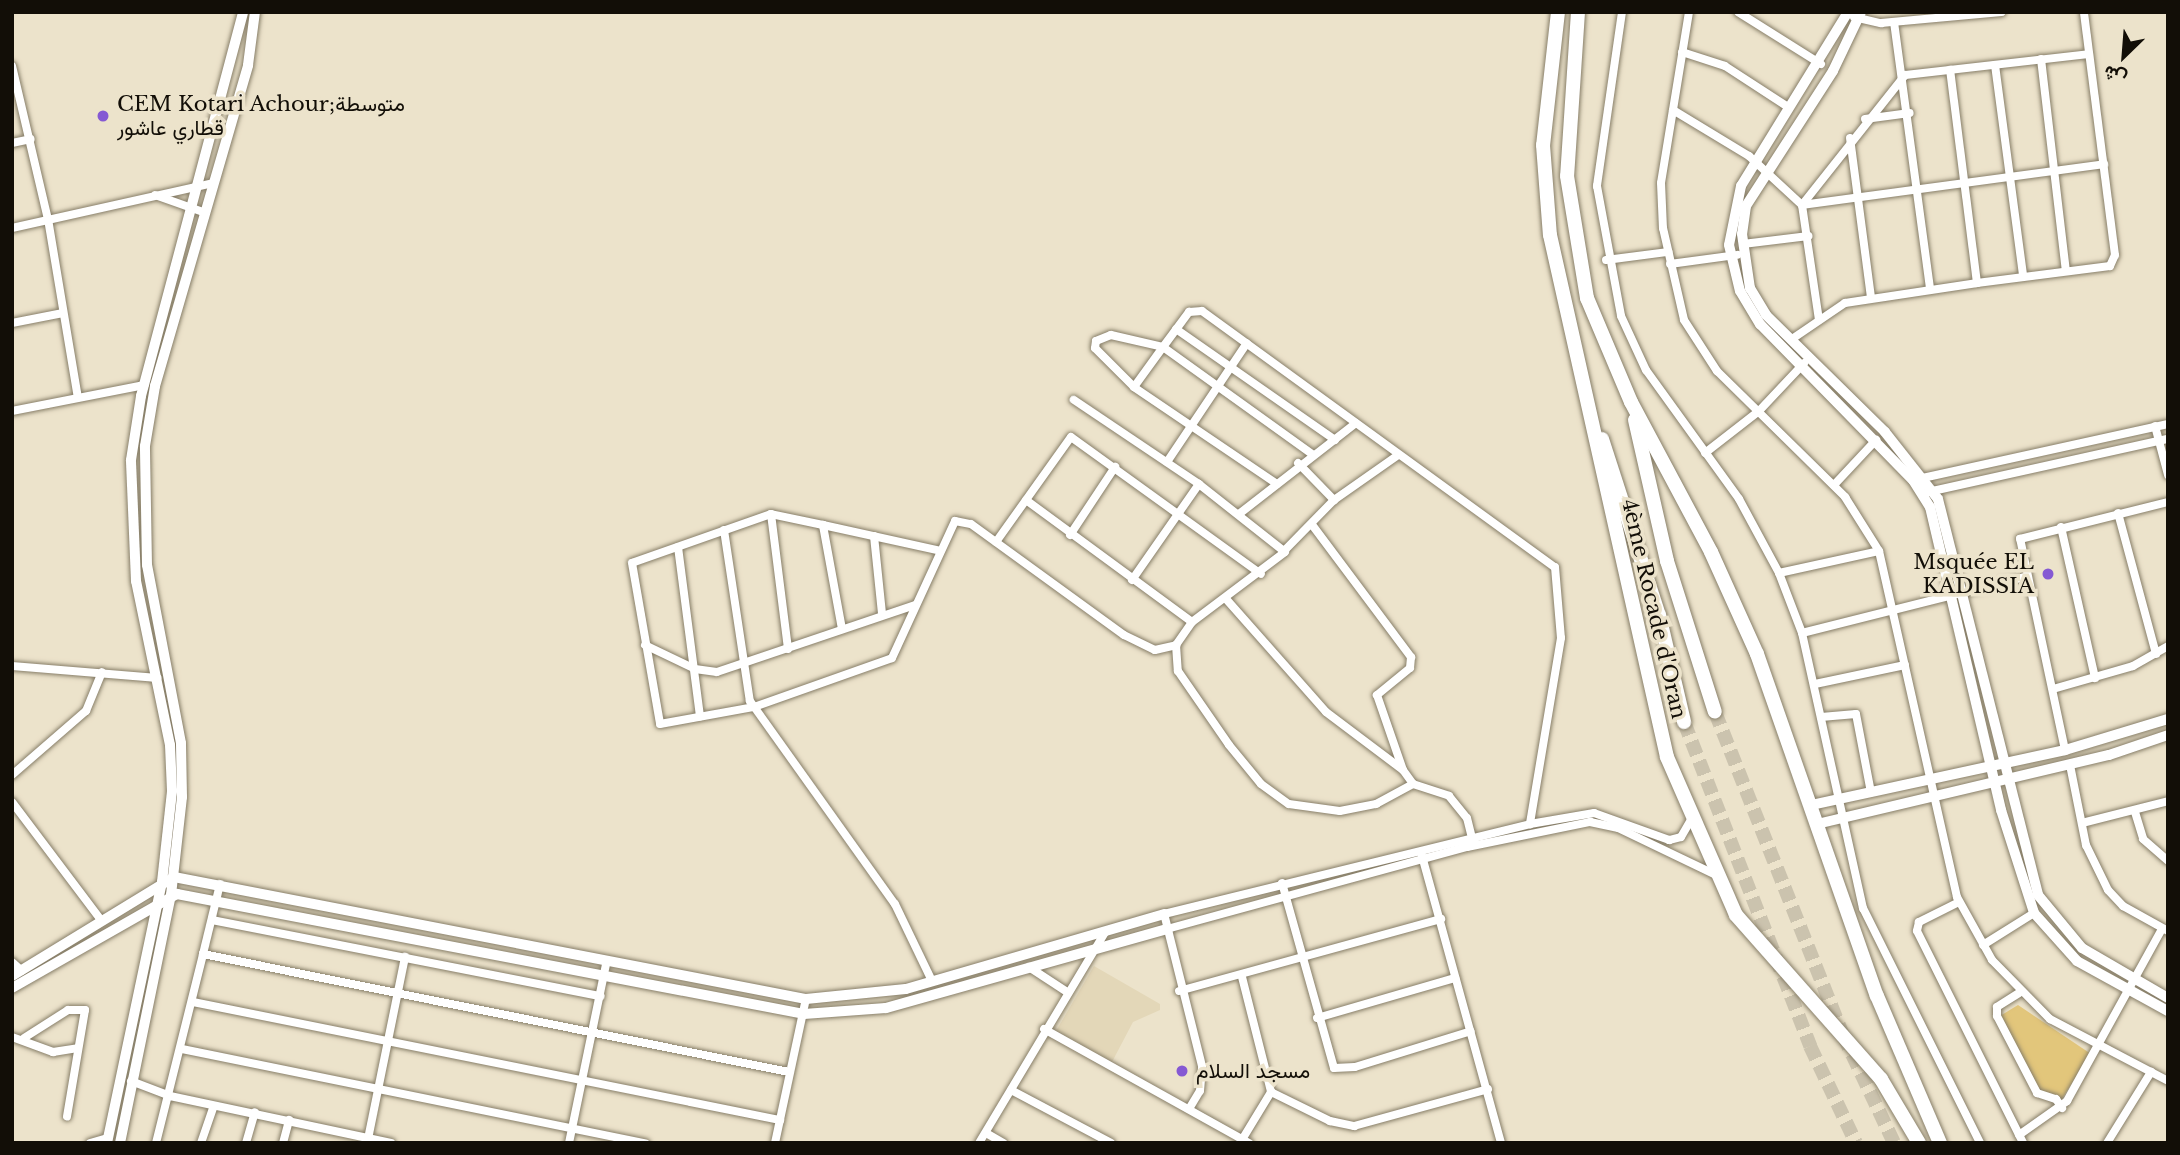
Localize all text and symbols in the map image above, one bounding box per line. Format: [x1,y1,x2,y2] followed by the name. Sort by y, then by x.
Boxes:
[2089,21,2159,91] north arrow
[2100,60,2130,91] text: ش
[117,91,406,141] place label: CEM Kotari Achour;متوسطة قطاري عاشور
[95,108,111,124] marker: CEM Kotari Achour;متوسطة قطاري عاشور
[1616,497,1692,721] street label: 4ème Rocade d'Oran
[1913,549,2034,599] place label: Msquée EL KADISSIA
[2040,566,2056,582] marker: Msquée EL KADISSIA
[1196,1058,1310,1084] place label: مسجد السلام
[1174,1063,1190,1079] marker: مسجد السلام

